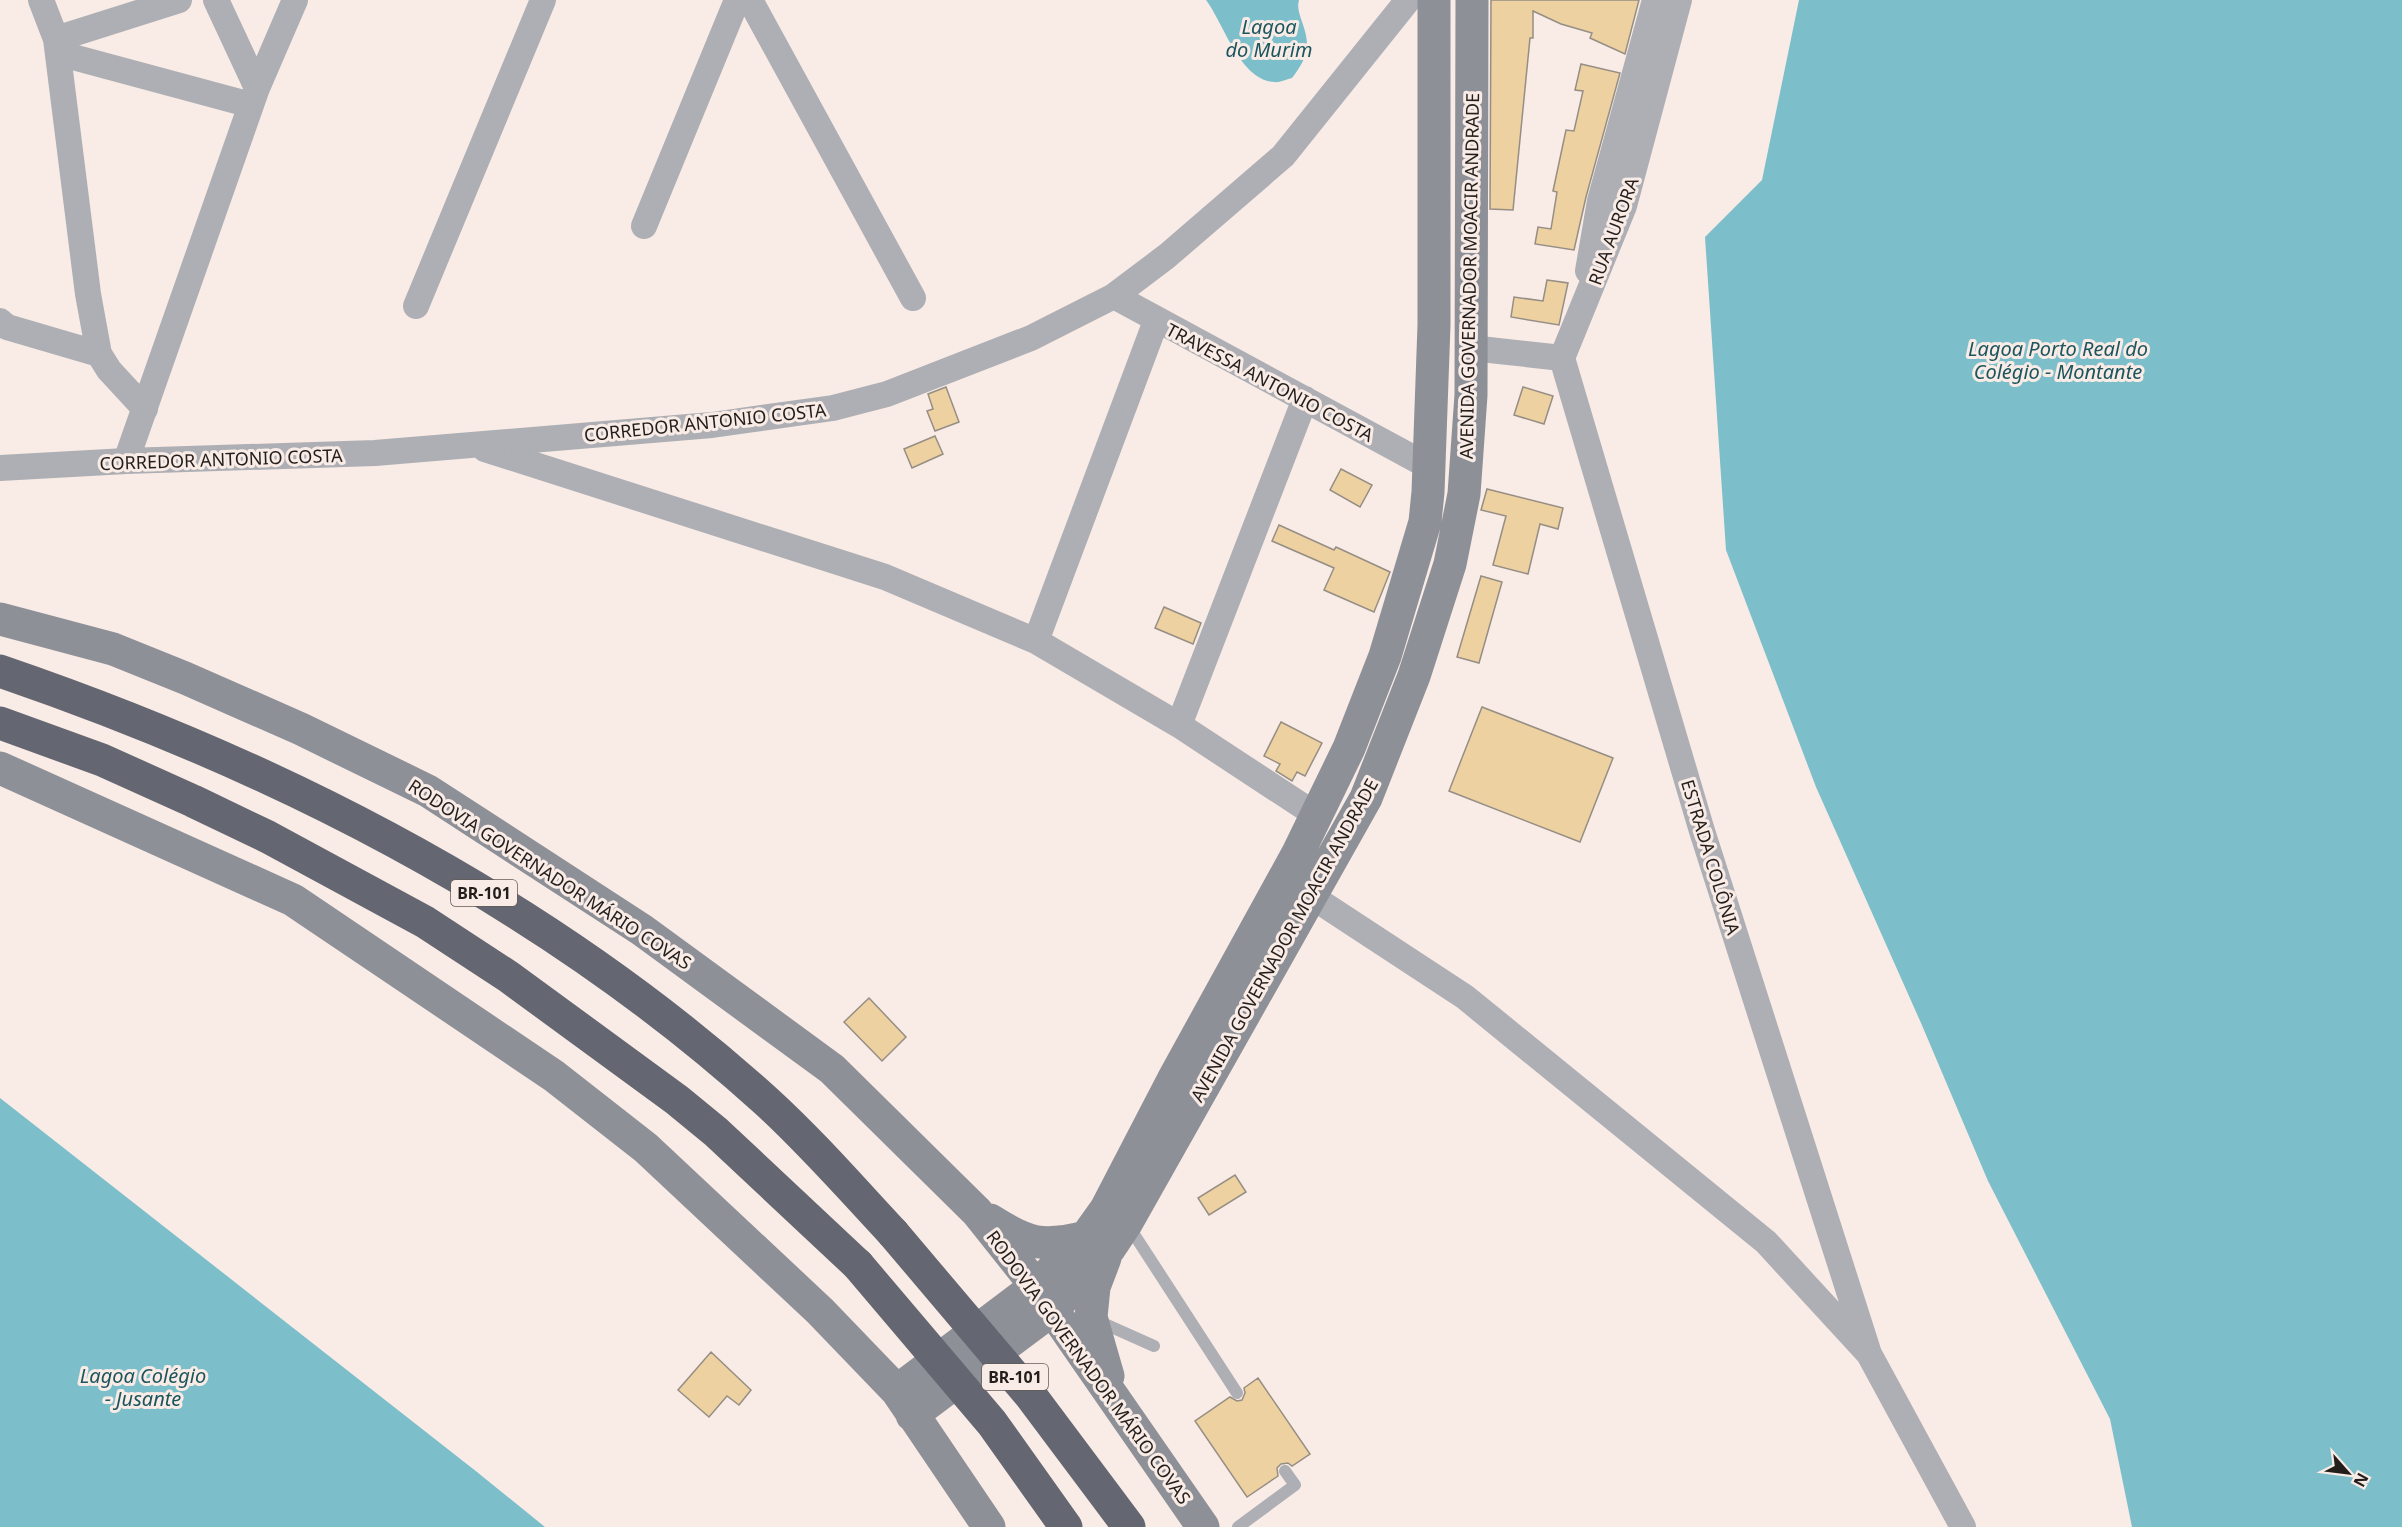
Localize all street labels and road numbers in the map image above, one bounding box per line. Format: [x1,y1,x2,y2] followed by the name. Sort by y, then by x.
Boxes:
[1454,93,1484,459] street label: AVENIDA GOVERNADOR MOACIR ANDRADE
[1582,173,1644,288] street label: RUA AURORA
[1162,317,1378,447] street label: TRAVESSA ANTONIO COSTA
[583,397,828,447] street label: CORREDOR ANTONIO COSTA
[99,443,343,475] street label: CORREDOR ANTONIO COSTA
[404,773,696,975] street label: RODOVIA GOVERNADOR MÁRIO COVAS
[1185,774,1383,1106] street label: AVENIDA GOVERNADOR MOACIR ANDRADE
[1676,776,1746,938] street label: ESTRADA COLÔNIA
[451,880,517,906] road number: BR-101
[981,1225,1197,1509] street label: RODOVIA GOVERNADOR MÁRIO COVAS
[982,1364,1048,1390] road number: BR-101

